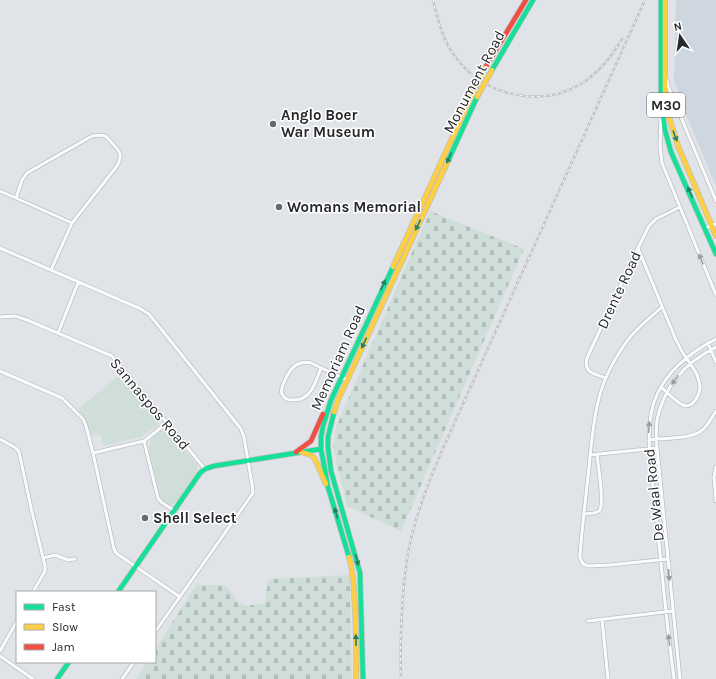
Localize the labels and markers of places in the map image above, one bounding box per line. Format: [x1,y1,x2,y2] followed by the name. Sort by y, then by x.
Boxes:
[281,106,375,141] place label: Anglo Boer War Museum
[268,119,278,129] marker: Anglo Boer War Museum
[287,198,421,216] place label: Womans Memorial
[274,202,284,212] marker: Womans Memorial
[153,509,237,527] place label: Shell Select
[140,513,150,523] marker: Shell Select

